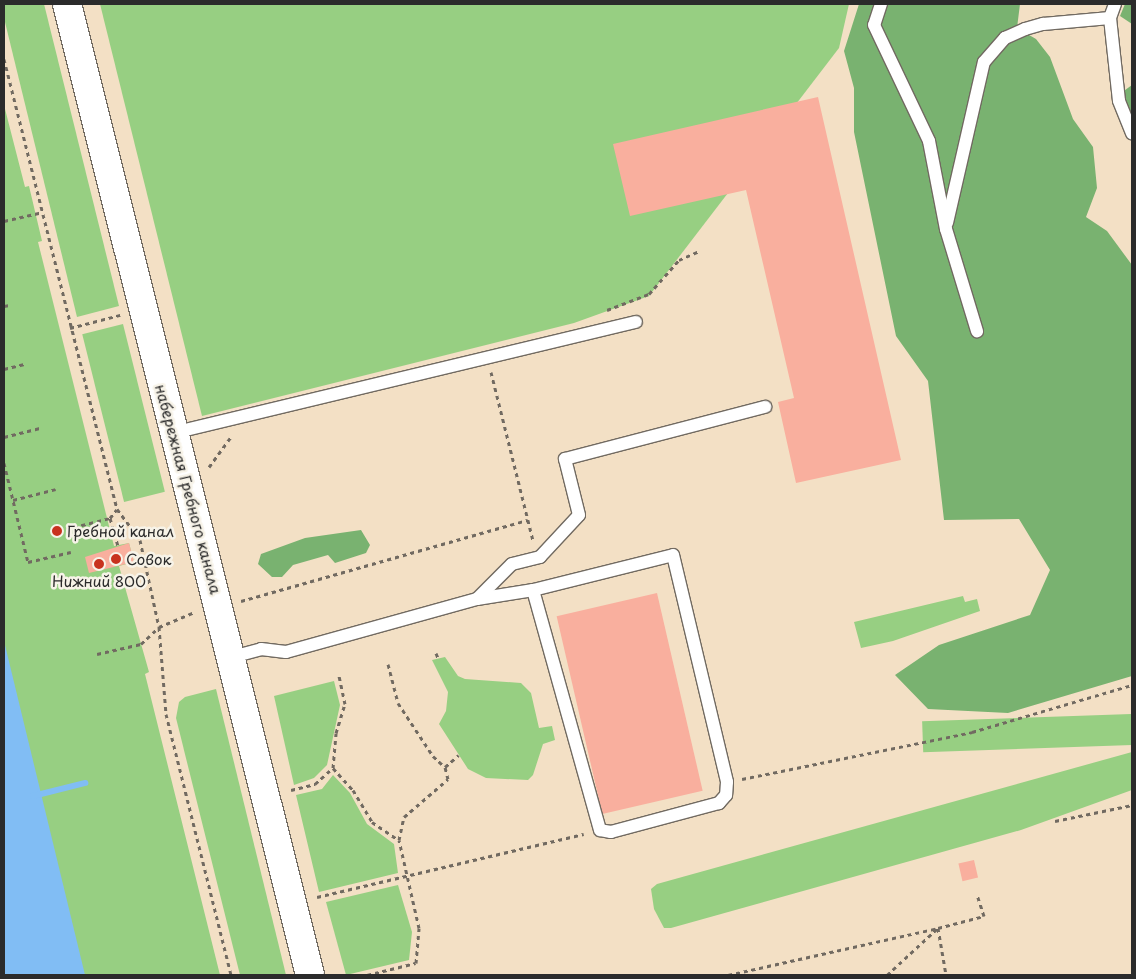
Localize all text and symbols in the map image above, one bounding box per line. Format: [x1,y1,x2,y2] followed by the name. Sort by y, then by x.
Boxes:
[152,382,226,596] street label: набережная Гребного канала
[67,522,174,540] place label: Гребной канал
[51,525,63,537] marker: Гребной канал
[126,550,171,568] place label: Совок
[110,553,122,565] marker: Совок
[93,558,105,570] marker: Нижний 800
[52,572,146,590] place label: Нижний 800

